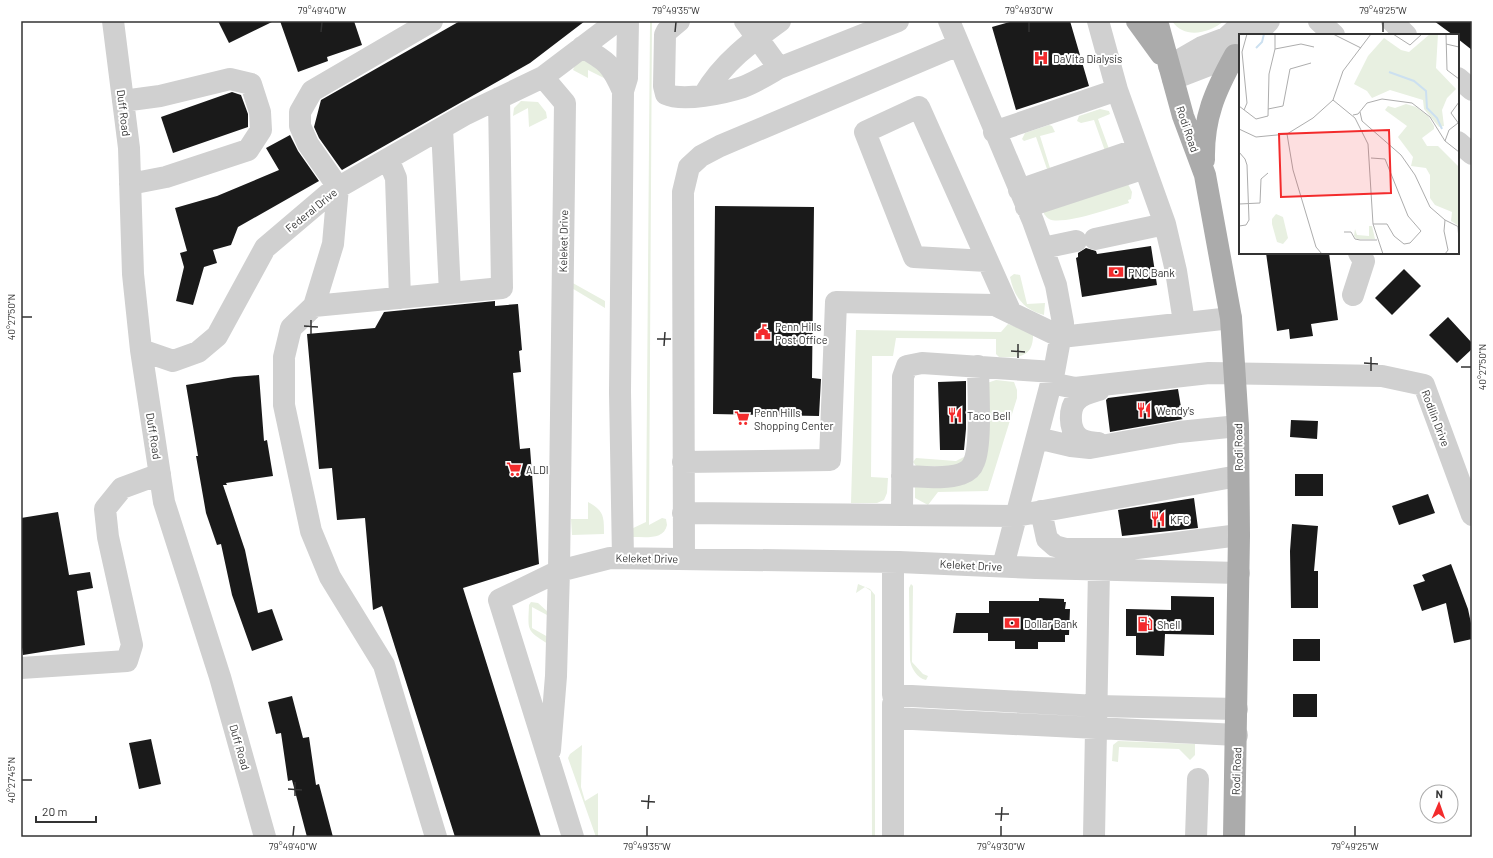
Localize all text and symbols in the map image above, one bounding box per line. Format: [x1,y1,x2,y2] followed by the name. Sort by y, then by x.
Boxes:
[298,4,346,16] text: 79°49'40"W
[652,4,700,16] text: 79°49'35"W
[1005,4,1053,16] text: 79°49'30"W
[1359,4,1407,16] text: 79°49'25"W
[1239,34,1459,254] inset map
[1032,49,1050,67] hospital icon: DaVita Dialysis
[1053,52,1122,65] place label: DaVita Dialysis
[115,89,133,137] street label: Duff Road
[1174,104,1202,154] street label: Rodi Road
[283,185,339,235] street label: Federal Drive
[556,209,570,272] street label: Keleket Drive
[1107,263,1125,281] bank icon: PNC Bank
[1128,266,1175,279] place label: PNC Bank
[5,294,17,340] text: 40°27'50"N
[775,320,828,346] place label: Penn Hills Post Office
[754,323,772,341] public building icon: Penn Hills Post Office
[1476,344,1488,390] text: 40°27'50"N
[1419,388,1453,448] street label: Rodilin Drive
[1135,401,1153,419] restaurant icon: Wendy's
[1156,404,1194,417] place label: Wendy's
[754,406,833,432] place label: Penn Hills Shopping Center
[946,406,964,424] restaurant icon: Taco Bell
[733,409,751,427] supermarket icon: Penn Hills Shopping Center
[967,409,1010,422] place label: Taco Bell
[144,412,164,460] street label: Duff Road
[1231,423,1245,471] street label: Rodi Road
[505,460,523,478] supermarket icon: ALDI
[526,463,549,476] place label: ALDI
[1149,510,1167,528] restaurant icon: KFC
[1170,513,1190,526] place label: KFC
[616,551,679,565] street label: Keleket Drive
[939,557,1003,573] street label: Keleket Drive
[1003,614,1021,632] bank icon: Dollar Bank
[1136,615,1154,633] fuel station icon: Shell
[1024,617,1078,630] place label: Dollar Bank
[1157,618,1180,631] place label: Shell
[227,723,253,771] street label: Duff Road
[1229,747,1243,795] street label: Rodi Road
[5,757,17,803] text: 40°27'45"N
[1419,784,1459,824] north arrow
[1435,787,1443,800] text: N
[36,798,96,824] scale bar
[42,804,68,818] text: 20 m
[269,840,317,852] text: 79°49'40"W
[623,840,671,852] text: 79°49'35"W
[977,840,1025,852] text: 79°49'30"W
[1331,840,1379,852] text: 79°49'25"W

